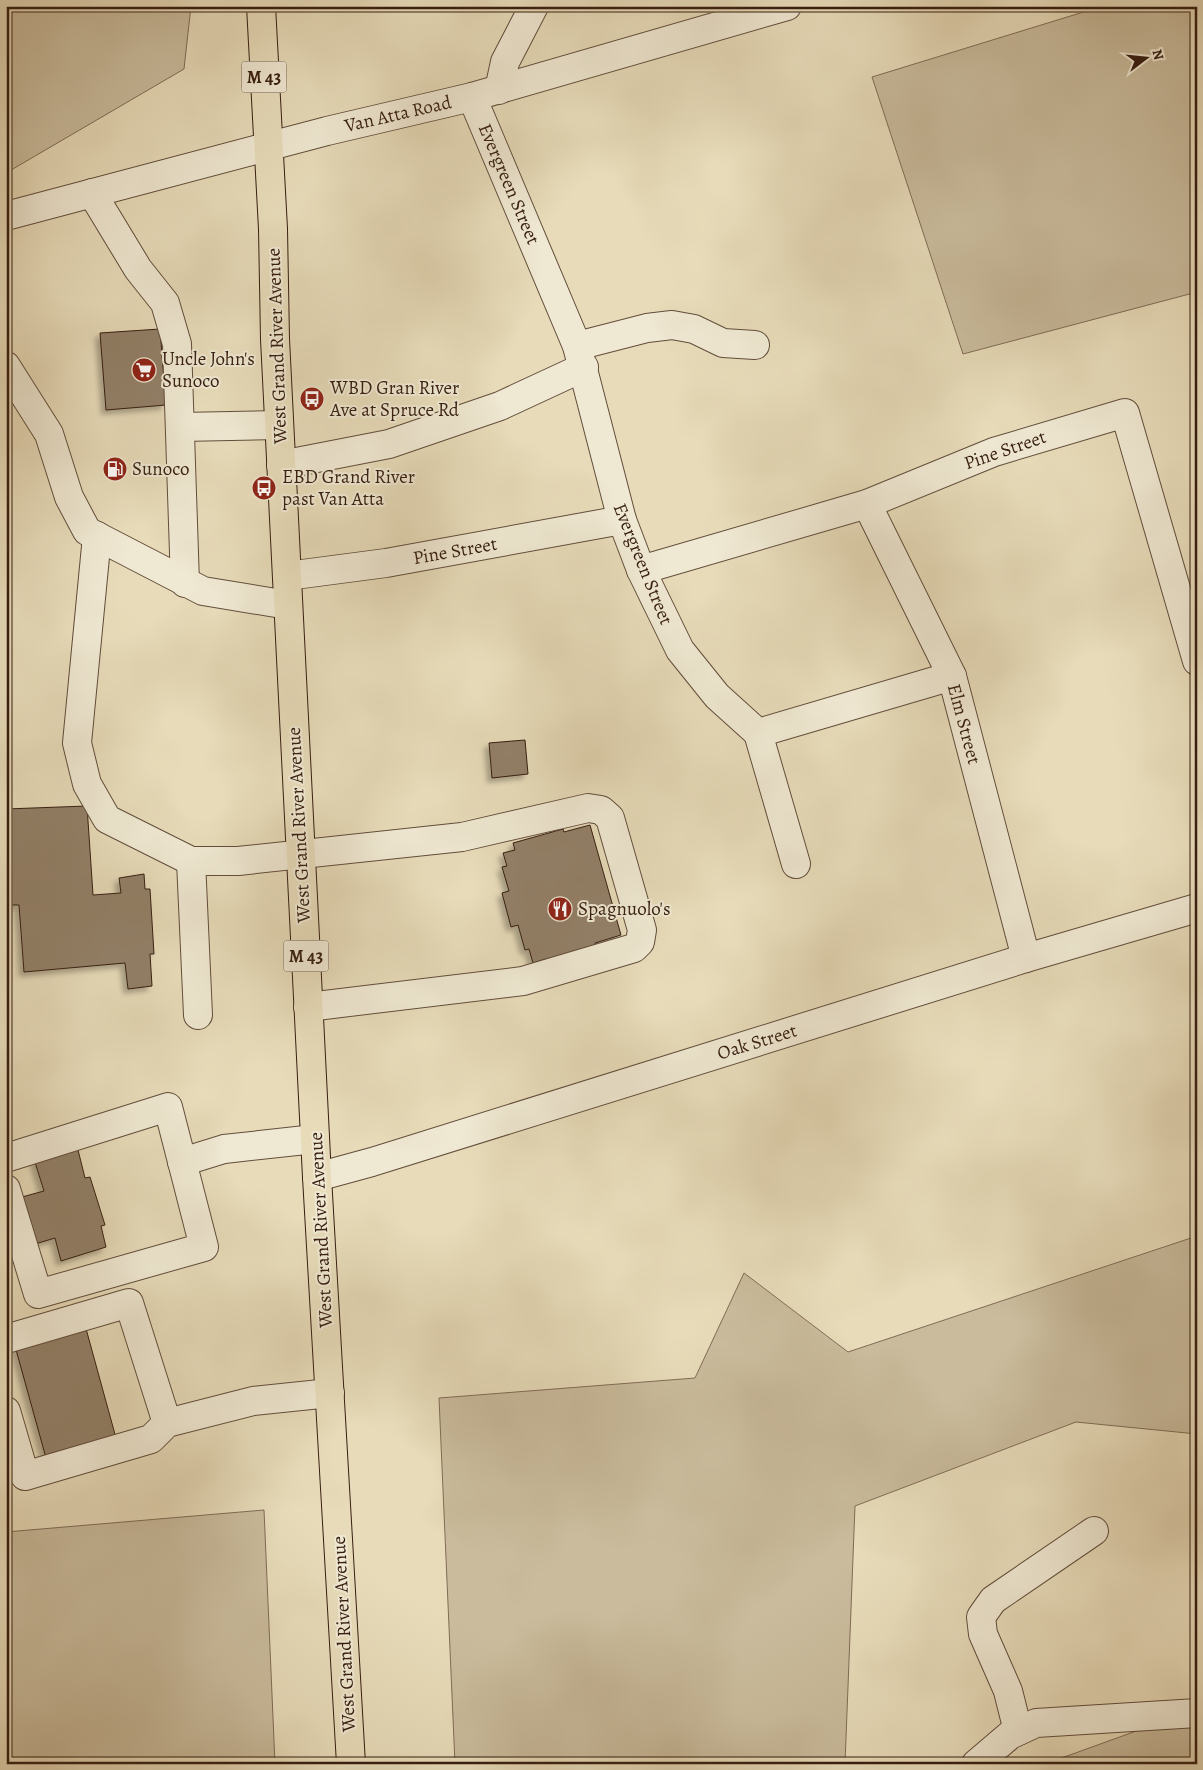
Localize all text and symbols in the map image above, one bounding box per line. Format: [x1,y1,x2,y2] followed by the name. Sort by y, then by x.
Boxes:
[1120,32,1170,82] north arrow
[1147,47,1169,62] text: N
[242,62,286,92] road number: M 43
[341,89,455,139] street label: Van Atta Road
[472,119,546,249] street label: Evergreen Street
[261,248,293,445] street label: West Grand River Avenue
[162,346,255,394] place label: Uncle John's Sunoco
[131,357,157,383] supermarket icon: Uncle John's Sunoco
[329,375,460,423] place label: WBD Gran River Ave at Spruce Rd
[299,386,325,412] bus stop icon: WBD Gran River Ave at Spruce Rd
[961,424,1049,476] street label: Pine Street
[102,456,128,482] fuel station icon: Sunoco
[132,456,189,482] place label: Sunoco
[282,464,415,512] place label: EBD Grand River past Van Atta
[251,475,277,501] bus stop icon: EBD Grand River past Van Atta
[607,499,679,629] street label: Evergreen Street
[411,531,499,571] street label: Pine Street
[941,681,987,767] street label: Elm Street
[281,726,317,925] street label: West Grand River Avenue
[547,896,573,922] restaurant icon: Spagnuolo's
[578,896,671,922] place label: Spagnuolo's
[284,940,328,971] road number: M 43
[714,1018,800,1066] street label: Oak Street
[303,1131,339,1330] street label: West Grand River Avenue
[326,1535,362,1734] street label: West Grand River Avenue

